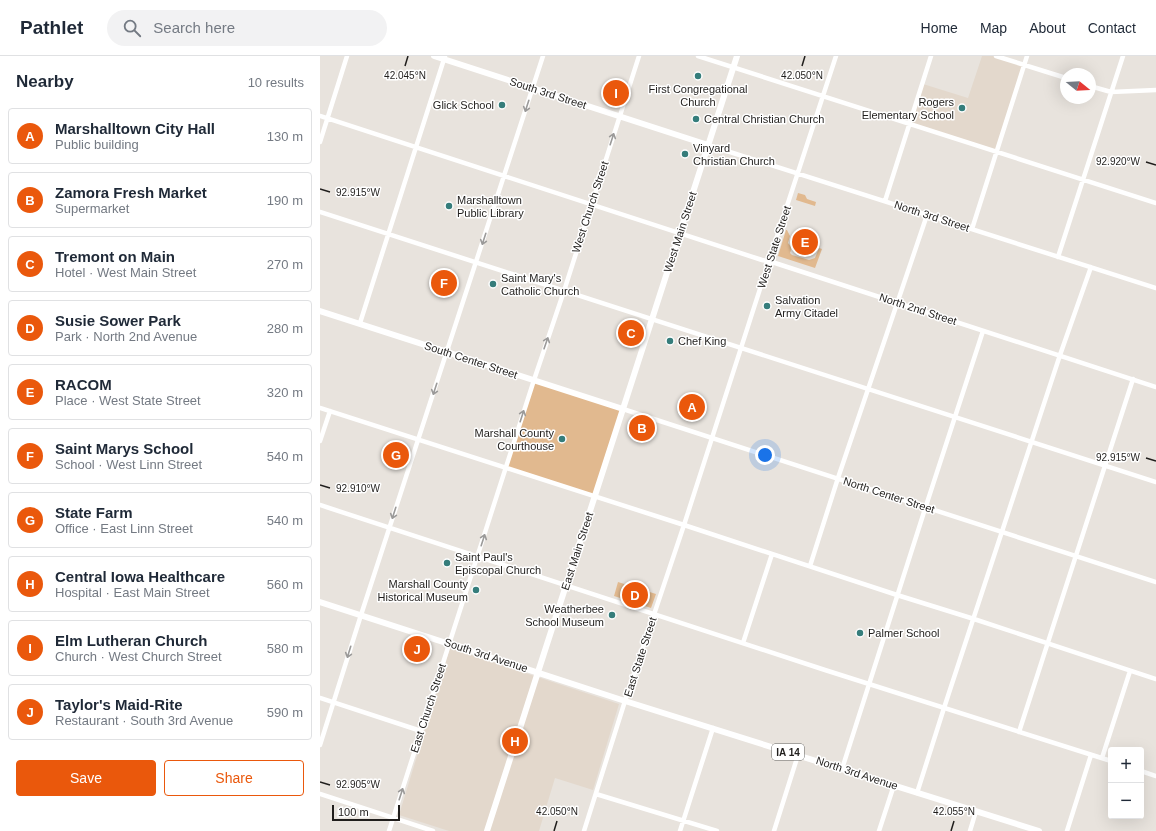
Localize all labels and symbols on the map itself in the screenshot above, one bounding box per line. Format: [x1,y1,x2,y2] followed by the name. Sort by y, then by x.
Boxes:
[1060,68,1096,104] north arrow
[384,70,426,81] text: 42.045°N
[781,70,823,81] text: 42.050°N
[693,71,703,81] marker: First Congregational Church
[508,75,588,111] street label: South 3rd Street
[603,78,629,108] pin: I
[648,83,748,108] place label: First Congregational Church
[862,96,954,121] place label: Rogers Elementary School
[433,99,494,111] place label: Glick School
[497,100,507,110] marker: Glick School
[522,100,530,112] one-way arrow
[957,103,967,113] marker: Rogers Elementary School
[704,113,824,125] place label: Central Christian Church
[691,114,701,124] marker: Central Christian Church
[609,133,616,146] one-way arrow
[693,142,775,167] place label: Vinyard Christian Church
[680,149,690,159] marker: Vinyard Christian Church
[1096,156,1141,167] text: 92.920°W
[569,160,611,254] street label: West Church Street
[336,187,381,198] text: 92.915°W
[661,190,699,274] street label: West Main Street
[457,194,524,219] place label: Marshalltown Public Library
[893,198,971,234] street label: North 3rd Street
[444,201,454,211] marker: Marshalltown Public Library
[755,204,793,290] street label: West State Street
[792,227,818,257] pin: E
[480,233,487,246] one-way arrow
[431,268,457,298] pin: F
[501,272,579,297] place label: Saint Mary's Catholic Church
[488,279,498,289] marker: Saint Mary's Catholic Church
[878,291,958,327] street label: North 2nd Street
[775,294,838,319] place label: Salvation Army Citadel
[762,301,772,311] marker: Salvation Army Citadel
[618,318,644,348] pin: C
[678,335,726,347] place label: Chef King
[665,336,675,346] marker: Chef King
[543,337,550,350] one-way arrow
[423,339,519,381] street label: South Center Street
[431,382,438,395] one-way arrow
[679,392,705,422] pin: A
[519,410,526,423] one-way arrow
[629,413,655,443] pin: B
[475,427,554,452] place label: Marshall County Courthouse
[557,434,567,444] marker: Marshall County Courthouse
[383,440,409,470] pin: G
[755,445,775,465] your location
[1096,452,1141,463] text: 92.915°W
[842,475,936,515] street label: North Center Street
[336,483,381,494] text: 92.910°W
[390,506,397,519] one-way arrow
[559,510,595,592] street label: East Main Street
[479,534,487,546] one-way arrow
[455,551,541,576] place label: Saint Paul's Episcopal Church
[442,558,452,568] marker: Saint Paul's Episcopal Church
[378,578,468,603] place label: Marshall County Historical Museum
[622,580,648,610] pin: D
[471,585,481,595] marker: Marshall County Historical Museum
[525,603,604,628] place label: Weatherbee School Museum
[607,610,617,620] marker: Weatherbee School Museum
[621,616,659,698] street label: East State Street
[868,627,940,639] place label: Palmer School
[855,628,865,638] marker: Palmer School
[404,634,430,664] pin: J
[443,636,529,674] street label: South 3rd Avenue
[345,646,352,659] one-way arrow
[408,662,448,754] street label: East Church Street
[502,726,528,756] pin: H
[772,744,804,760] road number: IA 14
[815,754,899,792] street label: North 3rd Avenue
[336,779,381,790] text: 92.905°W
[398,788,405,801] one-way arrow
[332,803,400,822] scale bar
[536,806,578,817] text: 42.050°N
[933,806,975,817] text: 42.055°N

